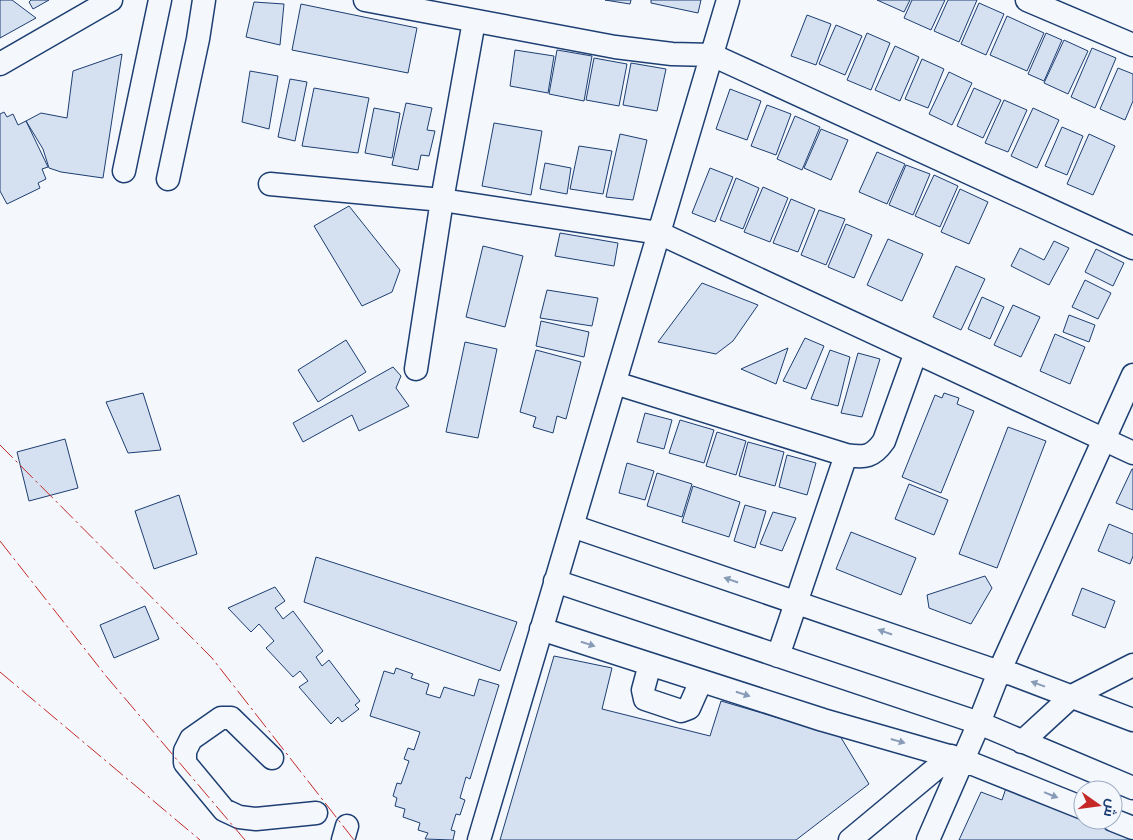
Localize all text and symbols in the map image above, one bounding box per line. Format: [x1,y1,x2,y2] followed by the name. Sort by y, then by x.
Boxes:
[723,575,738,583] one-way arrow
[877,628,892,635] one-way arrow
[580,641,595,649] one-way arrow
[1031,680,1046,687] one-way arrow
[735,691,750,698] one-way arrow
[890,737,906,745] one-way arrow
[1073,780,1123,830] north arrow
[1044,791,1059,799] one-way arrow
[1100,797,1123,820] text: ش

